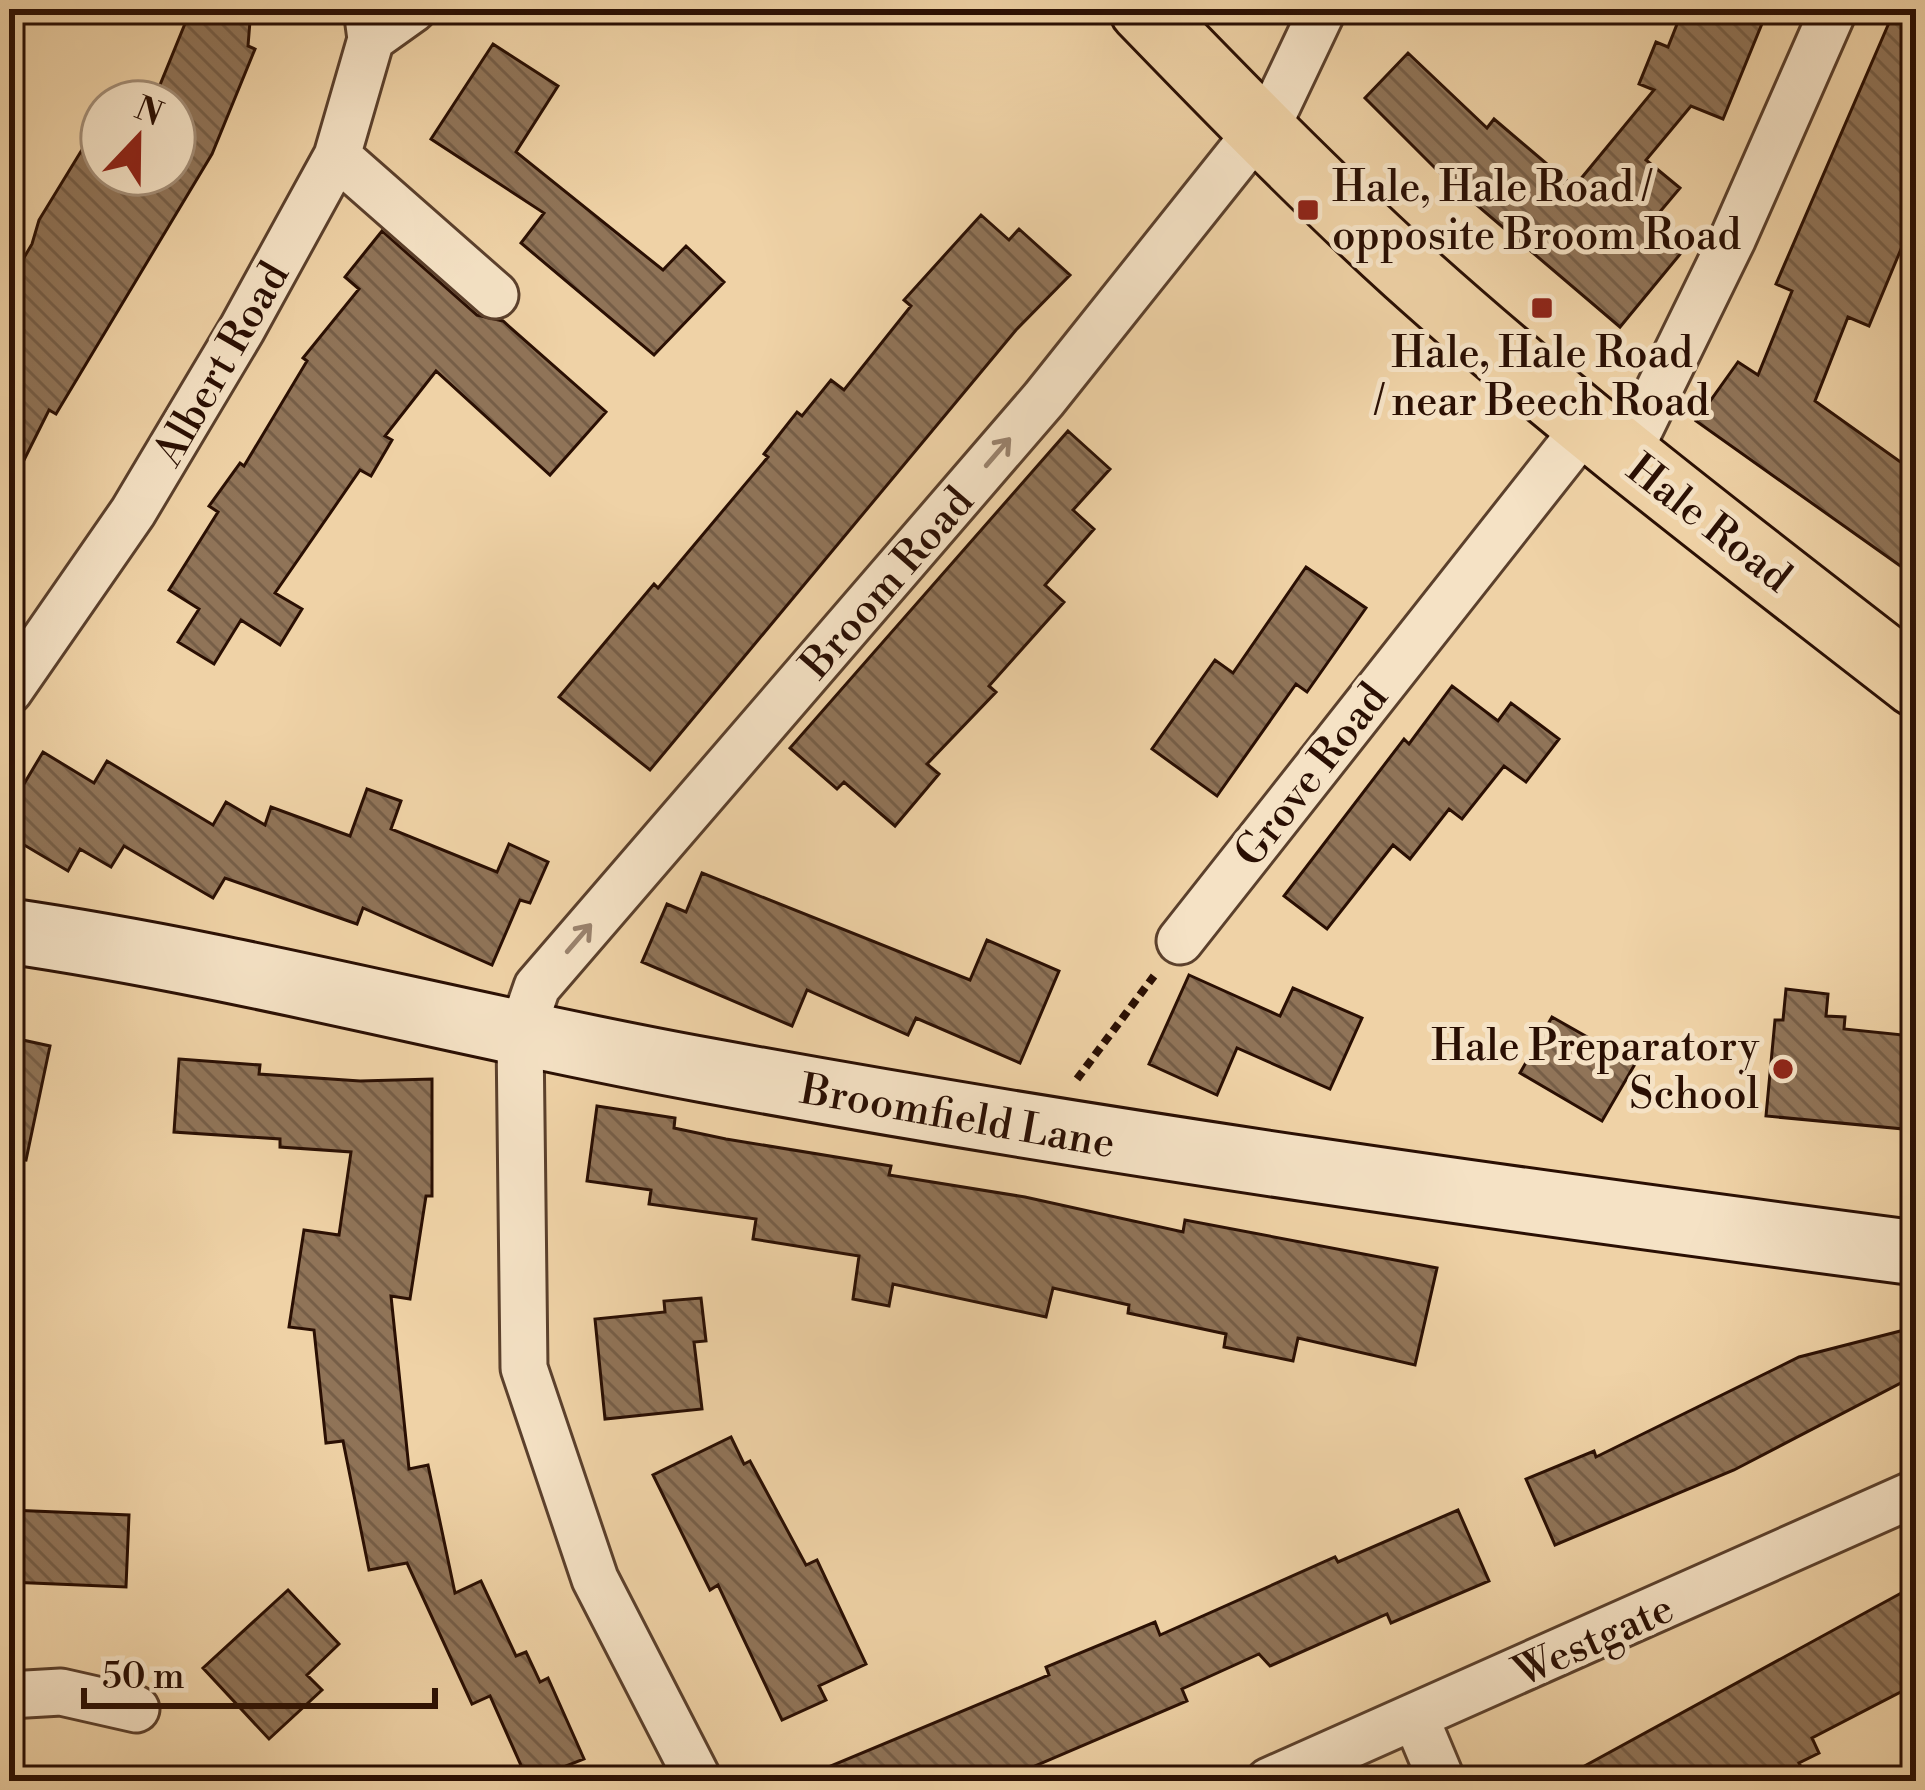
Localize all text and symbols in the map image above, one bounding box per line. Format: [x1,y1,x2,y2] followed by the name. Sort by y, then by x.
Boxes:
[78,78,198,198] north arrow
[129,89,168,136] text: N
[1332,162,1741,263] place label: Hale, Hale Road / opposite Broom Road
[1295,197,1321,223] marker: Hale, Hale Road / opposite Broom Road
[142,253,302,477] street label: Albert Road
[1529,295,1555,321] marker: Hale, Hale Road / near Beech Road
[1374,328,1710,429] place label: Hale, Hale Road / near Beech Road
[984,437,1012,468] one-way arrow
[1615,443,1802,605] street label: Hale Road
[789,477,986,691] street label: Broom Road
[1224,673,1400,878] street label: Grove Road
[565,923,592,954] one-way arrow
[1431,1021,1760,1122] place label: Hale Preparatory School
[1770,1056,1796,1082] marker: Hale Preparatory School
[795,1064,1119,1171] street label: Broomfield Lane
[1504,1583,1682,1702] street label: Westgate
[84,1634,435,1708] scale bar
[102,1655,185,1700] text: 50 m

